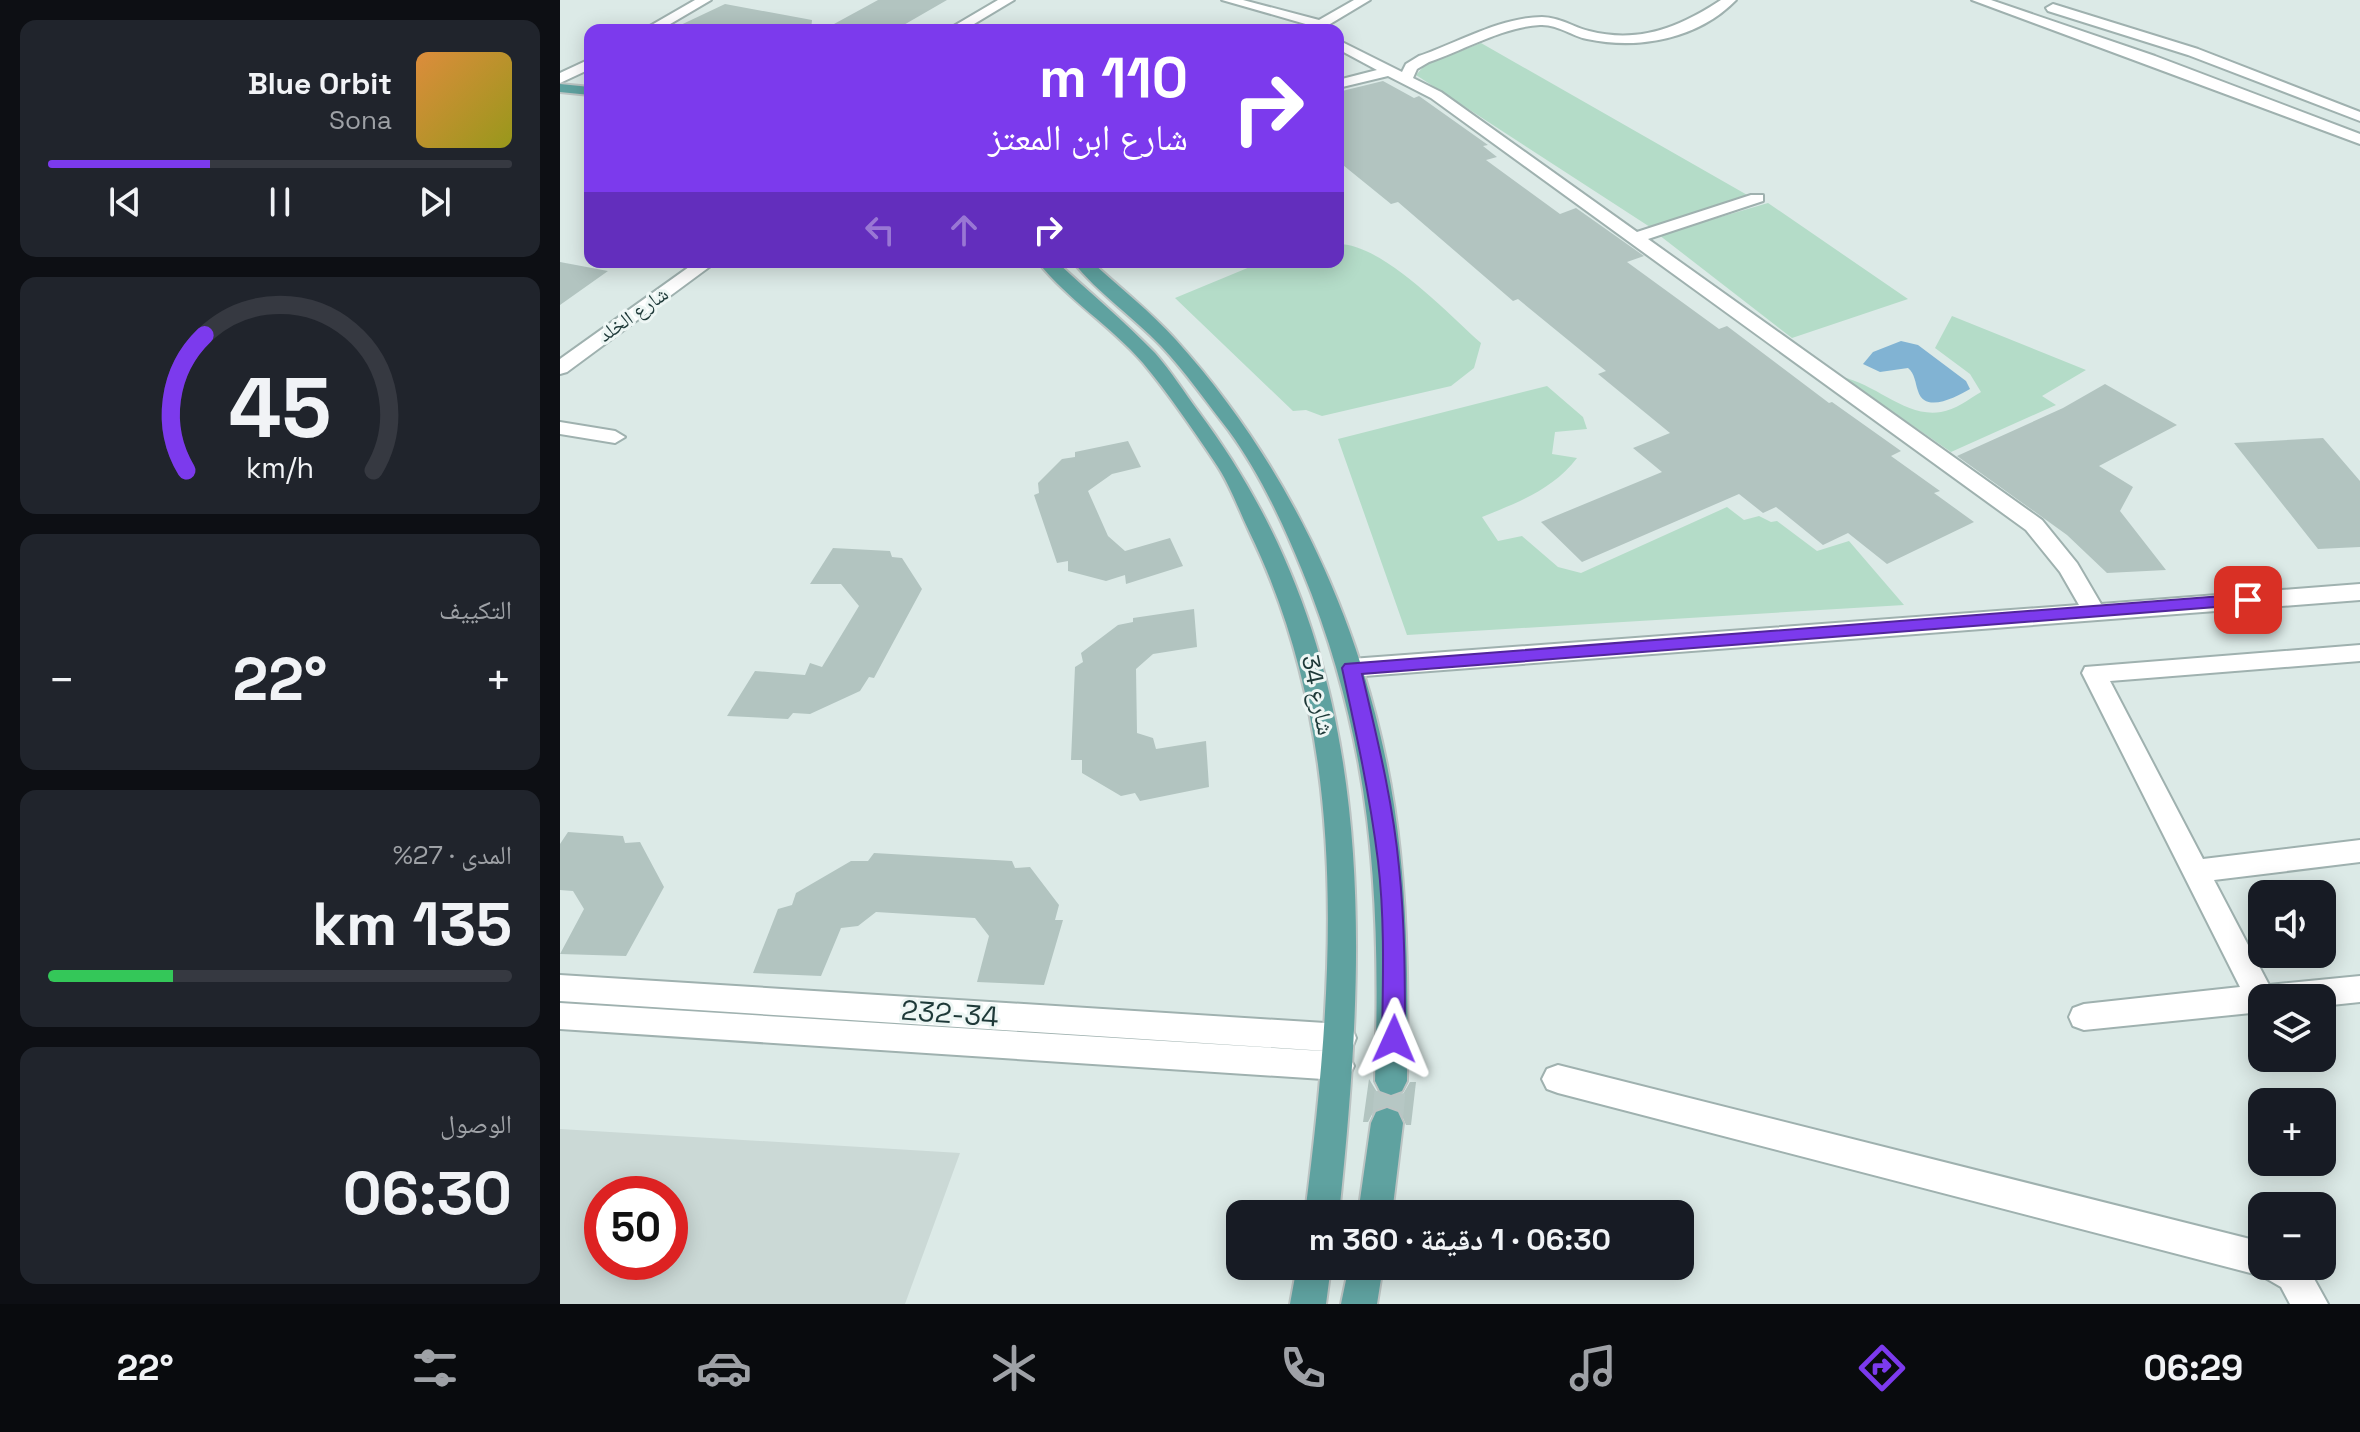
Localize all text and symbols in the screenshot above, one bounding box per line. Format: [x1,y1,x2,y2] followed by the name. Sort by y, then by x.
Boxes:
[1039,42,1188,113] text: 110 m
[1216,56,1320,160] icon: right
[248,64,392,103] text: Blue Orbit
[329,103,392,137] text: Sona
[988,115,1188,161] text: شارع ابن المعتز
[103,180,147,224] icon: previous
[258,180,302,224] icon: pause
[413,180,457,224] icon: next
[858,208,902,252] icon: left
[942,208,986,252] icon: ahead
[1026,208,1070,252] icon: right
[593,280,673,348] street label: شارع الخلد
[229,355,331,461] text: 45
[246,450,314,486] text: km/h
[2214,566,2282,634] pin
[2226,578,2270,622] icon: arrive
[439,593,512,627] text: التكييف
[233,641,327,718] text: 22°
[48,652,75,708] text: −
[485,652,512,708] text: +
[1295,652,1342,738] street label: شارع 34
[393,838,512,872] text: المدى · 27%
[2248,880,2336,1280] map controls
[2248,880,2336,968] button: sound
[312,886,512,963] text: 135 km
[2248,984,2336,1072] button: layers
[900,992,1000,1034] street label: 232-34
[1352,997,1436,1081] position arrow
[2248,1088,2336,1176] button: +
[440,1107,512,1141] text: الوصول
[343,1155,512,1232] text: 06:30
[584,1176,688,1280] speed limit sign: 50
[2248,1192,2336,1280] button: −
[1309,1220,1611,1259] text: 06:30 · 1 دقيقة · 360 m
[407,1340,463,1396] icon: filters
[696,1340,752,1396] icon: car
[986,1340,1042,1396] icon: climate
[1275,1340,1331,1396] icon: phone
[1565,1340,1621,1396] icon: music
[1854,1340,1910,1396] icon: directions
[117,1345,174,1391] text: 22°
[2144,1345,2243,1391] text: 06:29

